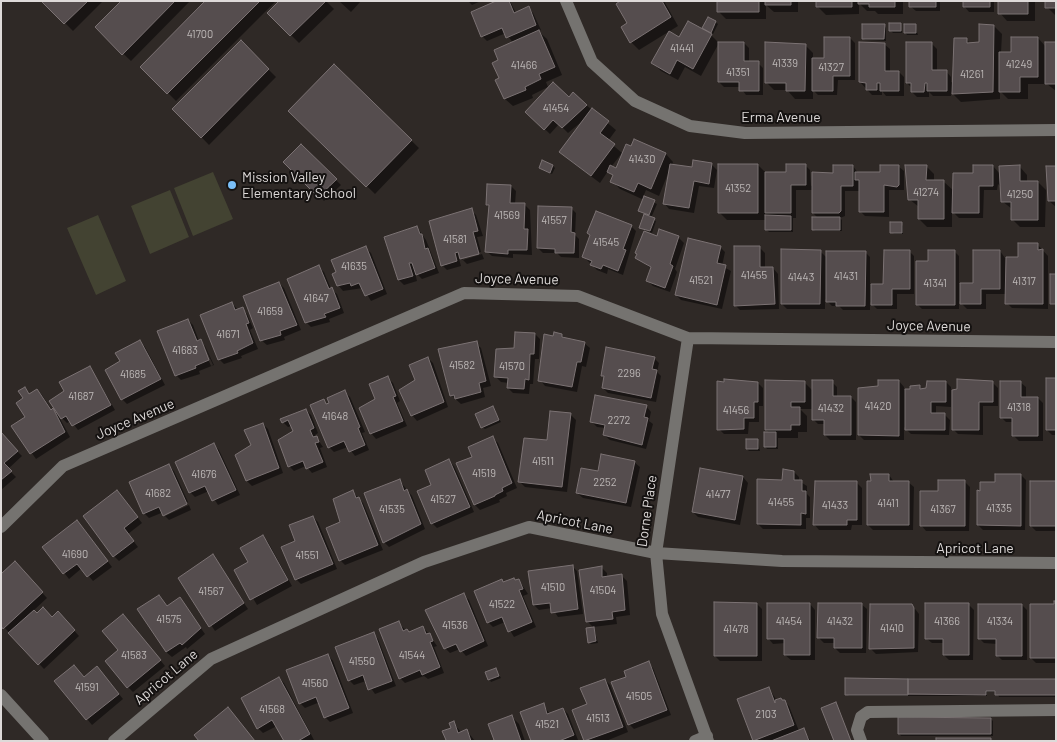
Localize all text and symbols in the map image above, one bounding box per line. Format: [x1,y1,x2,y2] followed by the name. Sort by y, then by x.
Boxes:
[187,27,213,41] house number: 41700
[670,41,694,55] house number: 41441
[772,56,798,70] house number: 41339
[1006,57,1032,71] house number: 41249
[511,58,537,72] house number: 41466
[818,60,844,74] house number: 41327
[726,65,750,79] house number: 41351
[960,67,984,81] house number: 41261
[543,101,569,115] house number: 41454
[741,109,821,125] street label: Erma Avenue
[629,152,655,166] house number: 41430
[242,169,356,202] place label: Mission Valley Elementary School
[226,179,238,191] marker: Mission Valley Elementary School
[725,181,751,195] house number: 41352
[913,185,939,199] house number: 41274
[1007,187,1033,201] house number: 41250
[494,208,520,222] house number: 41569
[541,213,567,227] house number: 41557
[443,232,467,246] house number: 41581
[593,235,619,249] house number: 41545
[341,259,367,273] house number: 41635
[741,268,767,282] house number: 41455
[834,269,858,283] house number: 41431
[475,270,559,288] street label: Joyce Avenue
[788,270,814,284] house number: 41443
[689,273,713,287] house number: 41521
[1012,274,1036,288] house number: 41317
[923,276,947,290] house number: 41341
[303,291,329,305] house number: 41647
[257,304,283,318] house number: 41659
[887,317,971,335] street label: Joyce Avenue
[216,327,240,341] house number: 41671
[172,343,198,357] house number: 41683
[449,358,475,372] house number: 41582
[499,359,525,373] house number: 41570
[617,366,641,380] house number: 2296
[120,367,146,381] house number: 41685
[68,389,94,403] house number: 41687
[93,395,177,443] street label: Joyce Avenue
[864,399,892,413] house number: 41420
[1007,400,1031,414] house number: 41318
[818,401,844,415] house number: 41432
[723,403,749,417] house number: 41456
[322,409,348,423] house number: 41648
[608,413,630,427] house number: 2272
[532,454,554,468] house number: 41511
[472,466,496,480] house number: 41519
[191,467,217,481] house number: 41676
[634,474,660,548] street label: Dorne Place
[593,475,617,489] house number: 2252
[145,486,171,500] house number: 41682
[705,487,731,501] house number: 41477
[430,492,456,506] house number: 41527
[768,495,794,509] house number: 41455
[877,496,899,510] house number: 41411
[822,498,848,512] house number: 41433
[986,501,1012,515] house number: 41335
[379,502,405,516] house number: 41535
[930,502,956,516] house number: 41367
[535,506,615,538] street label: Apricot Lane
[936,540,1014,556] street label: Apricot Lane
[62,547,88,561] house number: 41690
[295,548,319,562] house number: 41551
[541,580,565,594] house number: 41510
[590,583,616,597] house number: 41504
[198,584,224,598] house number: 41567
[489,597,515,611] house number: 41522
[156,612,182,626] house number: 41575
[776,614,802,628] house number: 41454
[827,614,853,628] house number: 41432
[934,614,960,628] house number: 41366
[987,614,1013,628] house number: 41334
[442,618,468,632] house number: 41536
[880,621,904,635] house number: 41410
[723,622,749,636] house number: 41478
[131,646,201,708] street label: Apricot Lane
[121,648,147,662] house number: 41583
[399,648,425,662] house number: 41544
[349,654,375,668] house number: 41550
[302,676,328,690] house number: 41560
[75,680,99,694] house number: 41591
[626,689,652,703] house number: 41505
[259,702,285,716] house number: 41568
[755,707,777,721] house number: 2103
[586,711,610,725] house number: 41513
[535,717,559,731] house number: 41521

